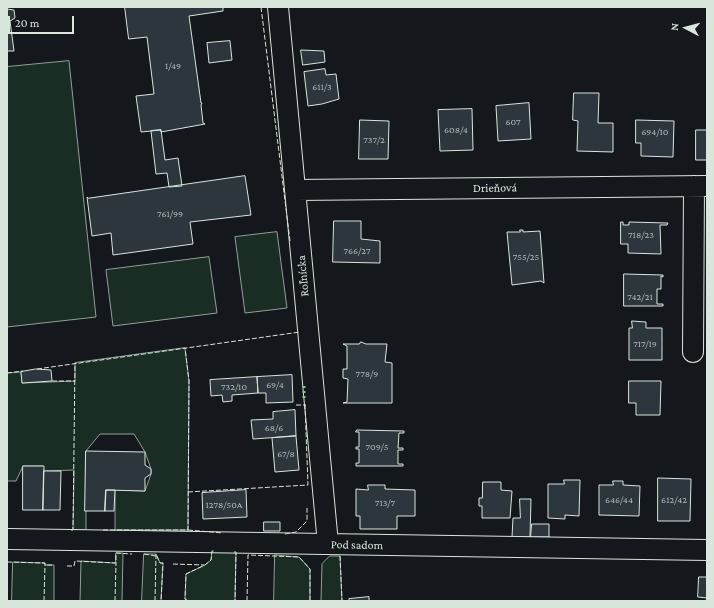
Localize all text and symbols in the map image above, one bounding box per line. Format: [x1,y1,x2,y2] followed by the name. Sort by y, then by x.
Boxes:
[10,8,76,34] scale bar
[666,8,706,48] north arrow
[15,16,39,30] text: 20 m
[668,22,680,31] text: N
[165,60,181,72] house number: 1/49
[312,81,332,93] house number: 611/3
[505,116,521,128] house number: 607
[444,124,468,136] house number: 608/4
[642,126,668,138] house number: 694/10
[363,134,385,146] house number: 737/2
[473,180,517,196] street label: Drieňová
[157,208,183,220] house number: 761/99
[628,229,654,241] house number: 718/23
[343,245,371,257] house number: 766/27
[513,251,539,263] house number: 755/25
[294,255,312,297] street label: Roľnícka
[627,291,653,303] house number: 742/21
[633,338,657,350] house number: 717/19
[356,368,378,380] house number: 778/9
[266,379,284,391] house number: 69/4
[221,381,247,393] house number: 732/10
[265,422,283,434] house number: 68/6
[366,441,388,453] house number: 709/5
[277,448,295,460] house number: 67/8
[605,494,633,506] house number: 646/44
[661,494,687,506] house number: 612/42
[375,497,395,509] house number: 713/7
[205,499,243,511] house number: 1278/50A
[331,537,383,553] street label: Pod sadom

